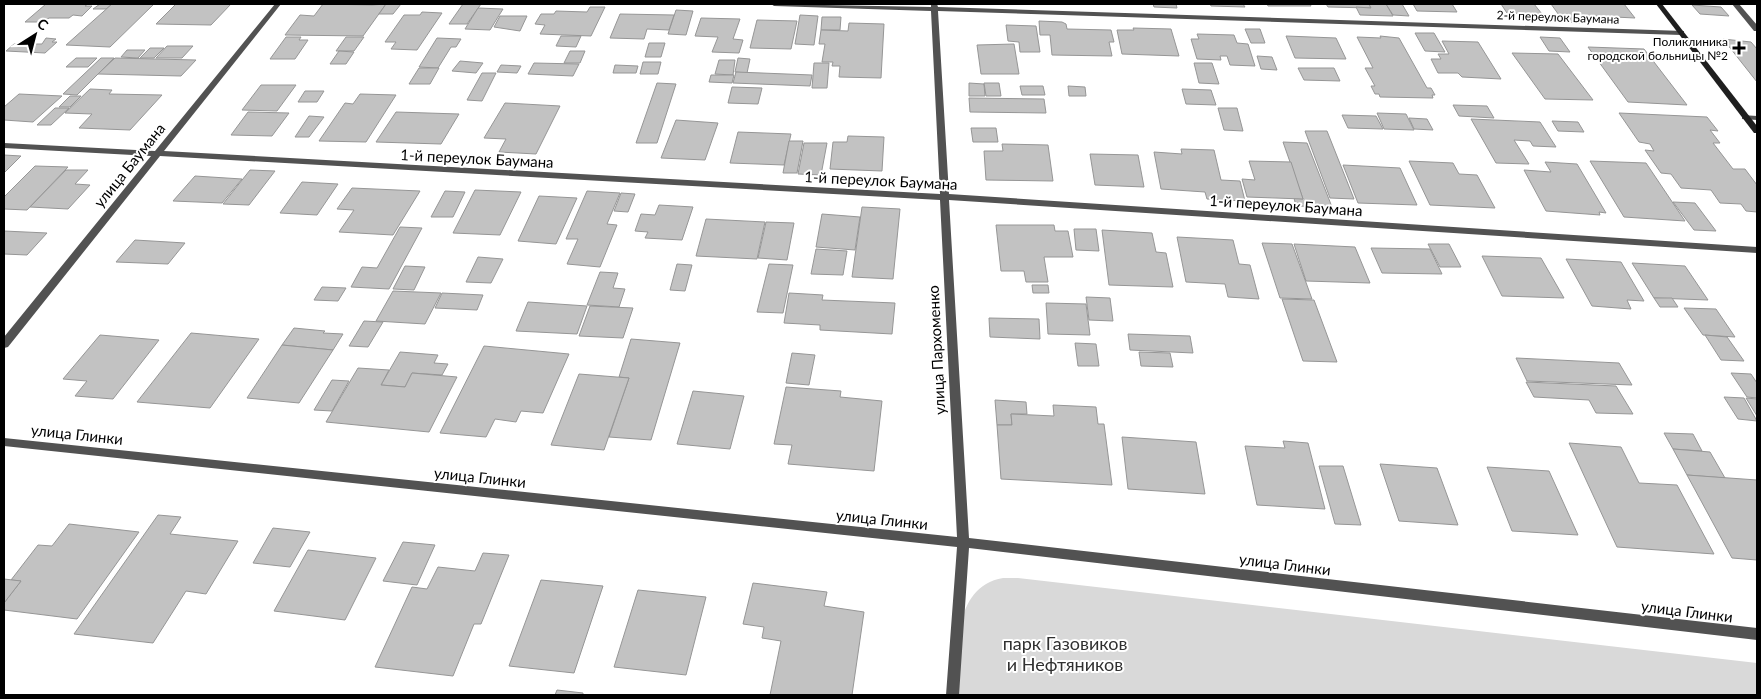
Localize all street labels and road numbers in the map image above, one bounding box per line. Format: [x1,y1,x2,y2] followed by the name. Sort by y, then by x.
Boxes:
[1496,7,1620,27] street label: 2-й переулок Баумана
[90,119,168,211] street label: улица Баумана
[400,145,554,171] street label: 1-й переулок Баумана
[804,167,958,193] street label: 1-й переулок Баумана
[1209,191,1363,219] street label: 1-й переулок Баумана
[924,285,948,415] street label: улица Пархоменко
[30,420,124,448] street label: улица Глинки
[433,463,527,491] street label: улица Глинки
[835,505,929,533] street label: улица Глинки
[1238,549,1332,579] street label: улица Глинки
[1640,596,1734,626] street label: улица Глинки

